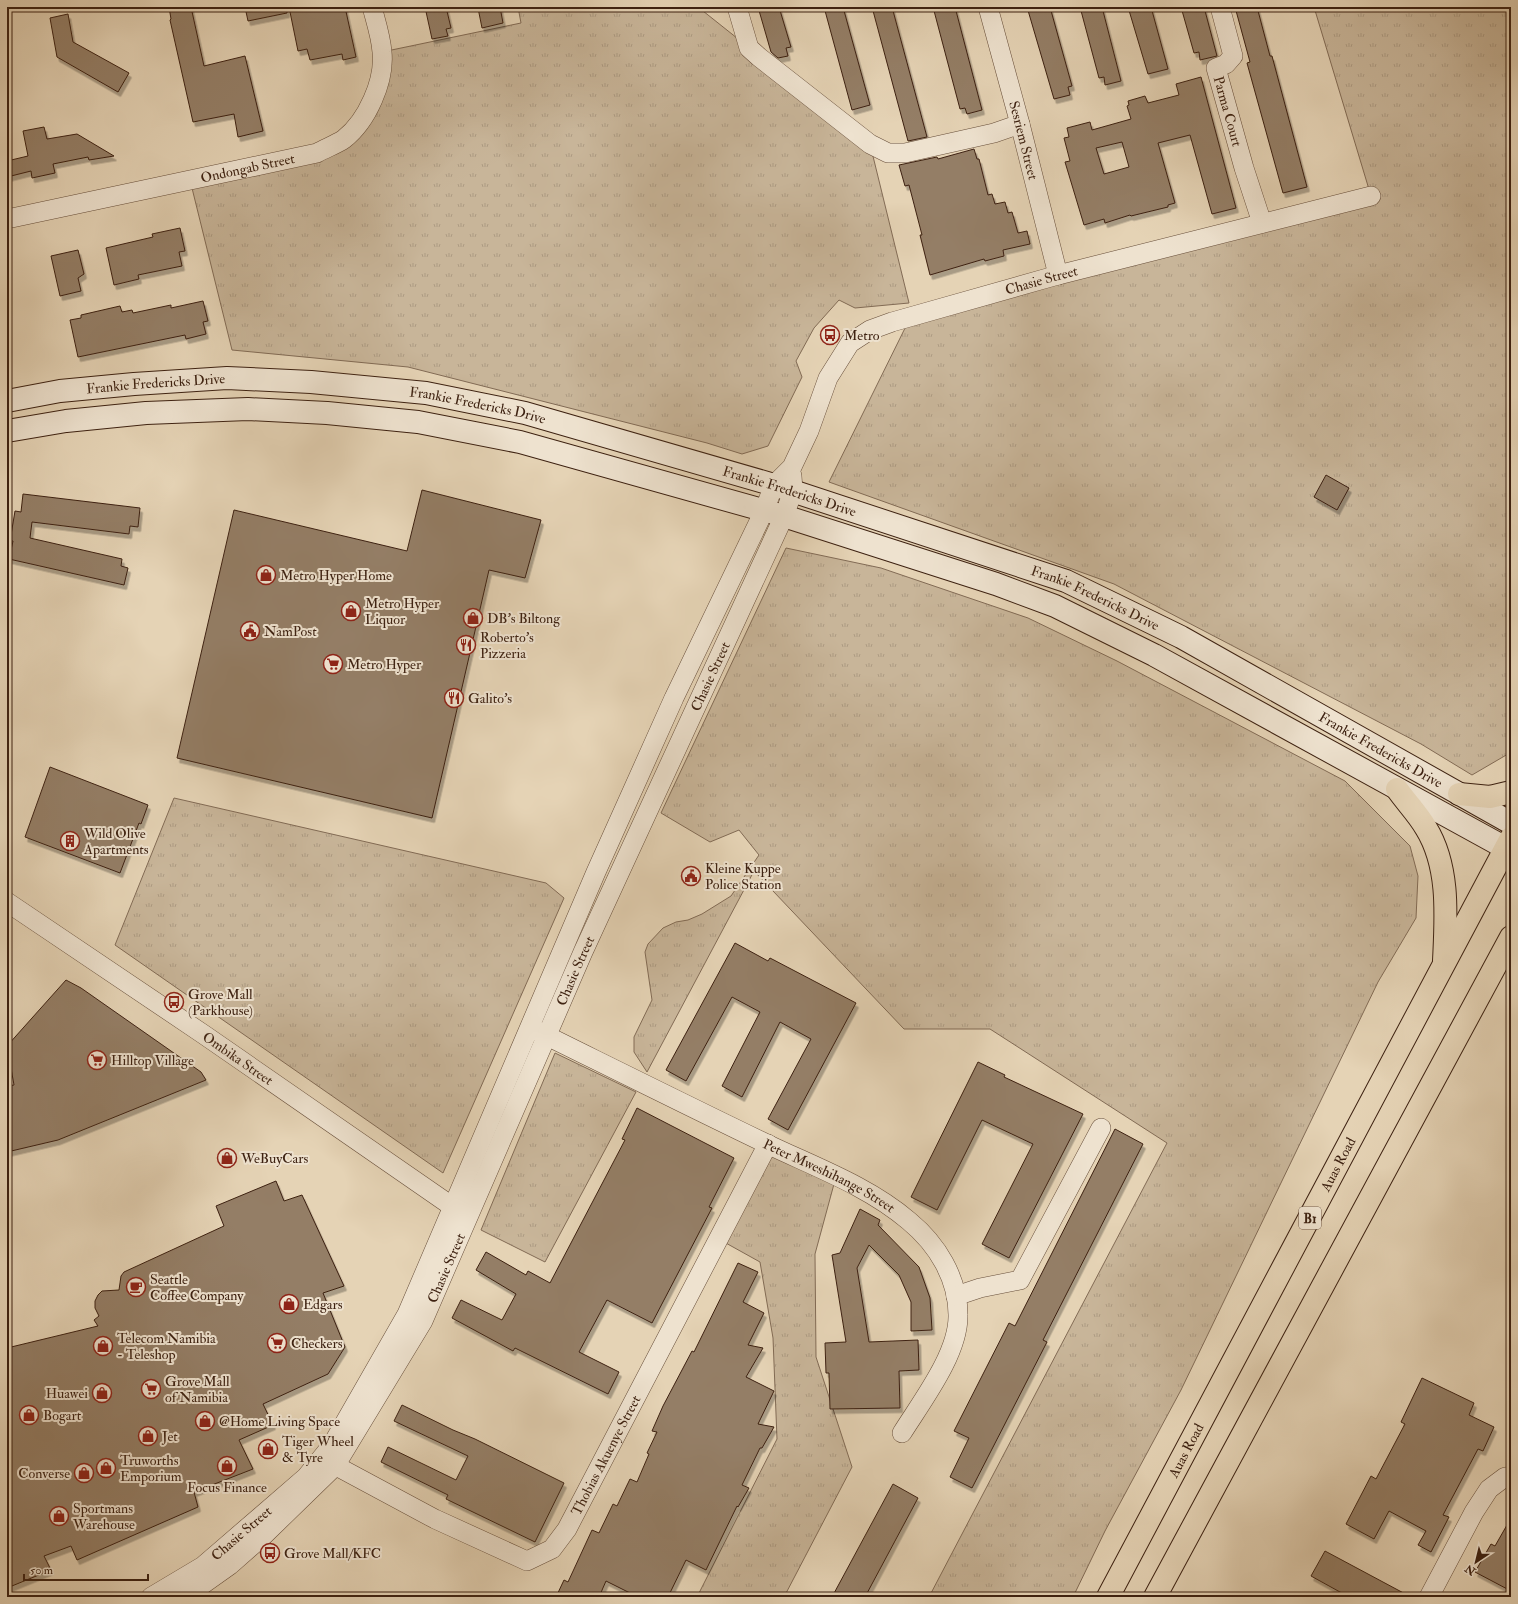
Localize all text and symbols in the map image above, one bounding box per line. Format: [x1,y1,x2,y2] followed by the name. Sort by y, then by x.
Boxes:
[1210,74,1246,149] street label: Parma Court
[1005,99,1042,182] street label: Sesriem Street
[199,150,297,187] street label: Ondongab Street
[1003,262,1080,299] street label: Chasie Street
[819,324,841,346] bus stop icon: Metro
[844,327,880,344] place label: Metro
[86,370,226,397] street label: Frankie Fredericks Drive
[409,383,548,428] street label: Frankie Fredericks Drive
[721,463,859,521] street label: Frankie Fredericks Drive
[1029,562,1162,634] street label: Frankie Fredericks Drive
[255,564,277,586] shop icon: Metro Hyper Home
[280,567,392,585] place label: Metro Hyper Home
[365,595,440,628] place label: Metro Hyper Liquor
[340,600,362,622] shop icon: Metro Hyper Liquor
[462,607,484,629] shop icon: DB's Biltong
[487,610,561,627] place label: DB's Biltong
[239,620,261,642] public building icon: NamPost
[264,623,317,640] place label: NamPost
[480,629,534,662] place label: Roberto's Pizzeria
[455,634,477,656] restaurant icon: Roberto's Pizzeria
[687,639,734,714] street label: Chasie Street
[322,653,344,675] supermarket icon: Metro Hyper
[347,656,422,674] place label: Metro Hyper
[443,687,465,709] restaurant icon: Galito's
[468,690,512,707] place label: Galito's
[1316,709,1446,792] street label: Frankie Fredericks Drive
[83,825,149,859] place label: Wild Olive Apartments
[59,830,81,852] building icon: Wild Olive Apartments
[705,860,781,893] place label: Kleine Kuppe Police Station
[680,865,702,887] public building icon: Kleine Kuppe Police Station
[553,933,598,1008] street label: Chasie Street
[188,986,253,1019] place label: Grove Mall (Parkhouse)
[163,991,185,1013] bus stop icon: Grove Mall (Parkhouse)
[199,1028,277,1089] street label: Ombika Street
[86,1049,108,1071] supermarket icon: Hilltop Village
[111,1052,194,1070] place label: Hilltop Village
[1316,1134,1360,1195] street label: Auas Road
[760,1135,899,1217] street label: Peter Mweshihange Street
[216,1147,238,1169] shop icon: WeBuyCars
[240,1150,308,1168] place label: WeBuyCars
[1299,1207,1321,1229] road number: B1
[424,1230,469,1306] street label: Chasie Street
[150,1271,244,1305] place label: Seattle Coffee Company
[125,1276,147,1298] cafe icon: Seattle Coffee Company
[278,1293,300,1315] shop icon: Edgars
[303,1296,343,1313] place label: Edgars
[117,1330,216,1364] place label: Telecom Namibia - Teleshop
[266,1332,288,1354] supermarket icon: Checkers
[92,1335,114,1357] shop icon: Telecom Namibia - Teleshop
[291,1335,343,1352] place label: Checkers
[165,1373,230,1406] place label: Grove Mall of Namibia
[140,1378,162,1400] supermarket icon: Grove Mall of Namibia
[91,1382,113,1404] shop icon: Huawei
[46,1385,88,1402] place label: Huawei
[568,1392,645,1518] street label: Thobias Akuenye Street
[18,1404,40,1426] shop icon: Bogart
[43,1407,82,1424] place label: Bogart
[194,1410,216,1432] shop icon: @Home Living Space
[219,1413,340,1431] place label: @Home Living Space
[1164,1421,1208,1482] street label: Auas Road
[137,1425,159,1447] shop icon: Jet
[161,1428,178,1445] place label: Jet
[282,1433,354,1467] place label: Tiger Wheel & Tyre
[257,1438,279,1460] shop icon: Tiger Wheel & Tyre
[120,1452,182,1486] place label: Truworths Emporium
[216,1455,238,1477] shop icon: Focus Finance
[95,1457,117,1479] shop icon: Truworths Emporium
[73,1462,95,1484] shop icon: Converse
[18,1465,70,1482] place label: Converse
[187,1479,267,1496] place label: Focus Finance
[72,1500,135,1533] place label: Sportmans Warehouse
[208,1502,276,1564] street label: Chasie Street
[48,1505,70,1527] shop icon: Sportmans Warehouse
[259,1542,281,1564] bus stop icon: Grove Mall/KFC
[1456,1542,1496,1582] north arrow
[284,1545,381,1562] place label: Grove Mall/KFC
[24,1556,148,1582] scale bar
[1462,1561,1479,1579] text: N
[30,1563,54,1578] text: 50 m

